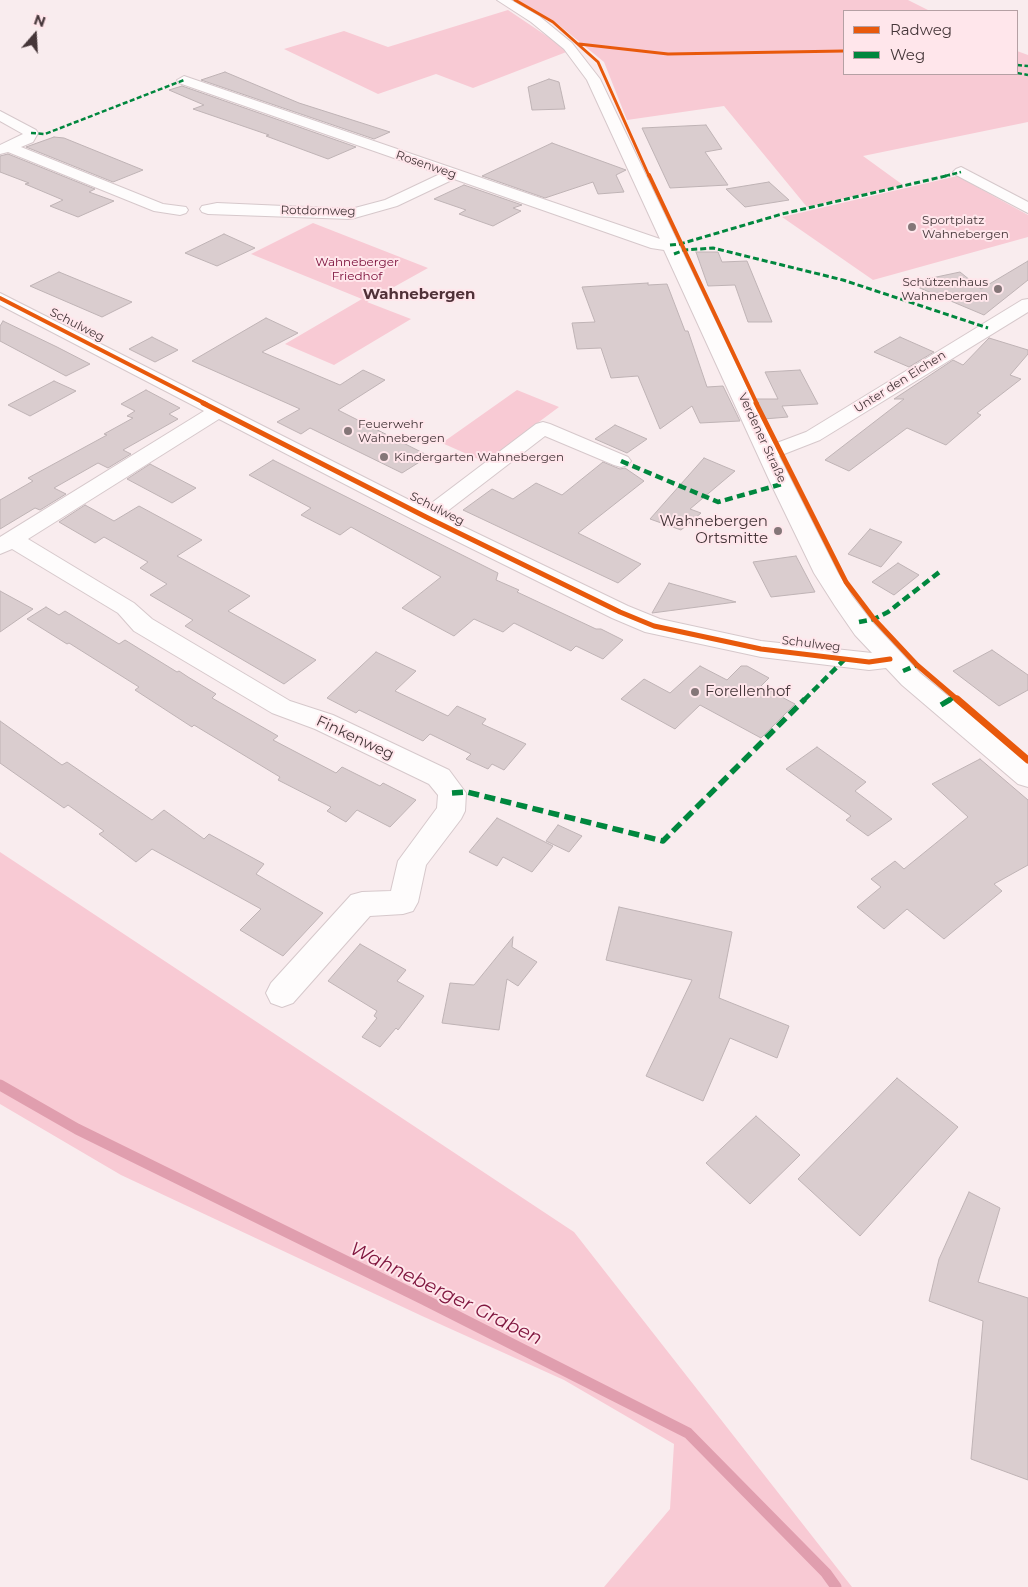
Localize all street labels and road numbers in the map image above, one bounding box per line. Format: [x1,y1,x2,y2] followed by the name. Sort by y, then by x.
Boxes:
[394,148,458,182] street label: Rosenweg
[280,203,356,219] street label: Rotdornweg
[47,305,107,345] street label: Schulweg
[851,348,949,416] street label: Unter den Eichen
[735,391,789,485] street label: Verdener Straße
[407,489,467,529] street label: Schulweg
[781,633,841,655] street label: Schulweg
[313,712,397,764] street label: Finkenweg

